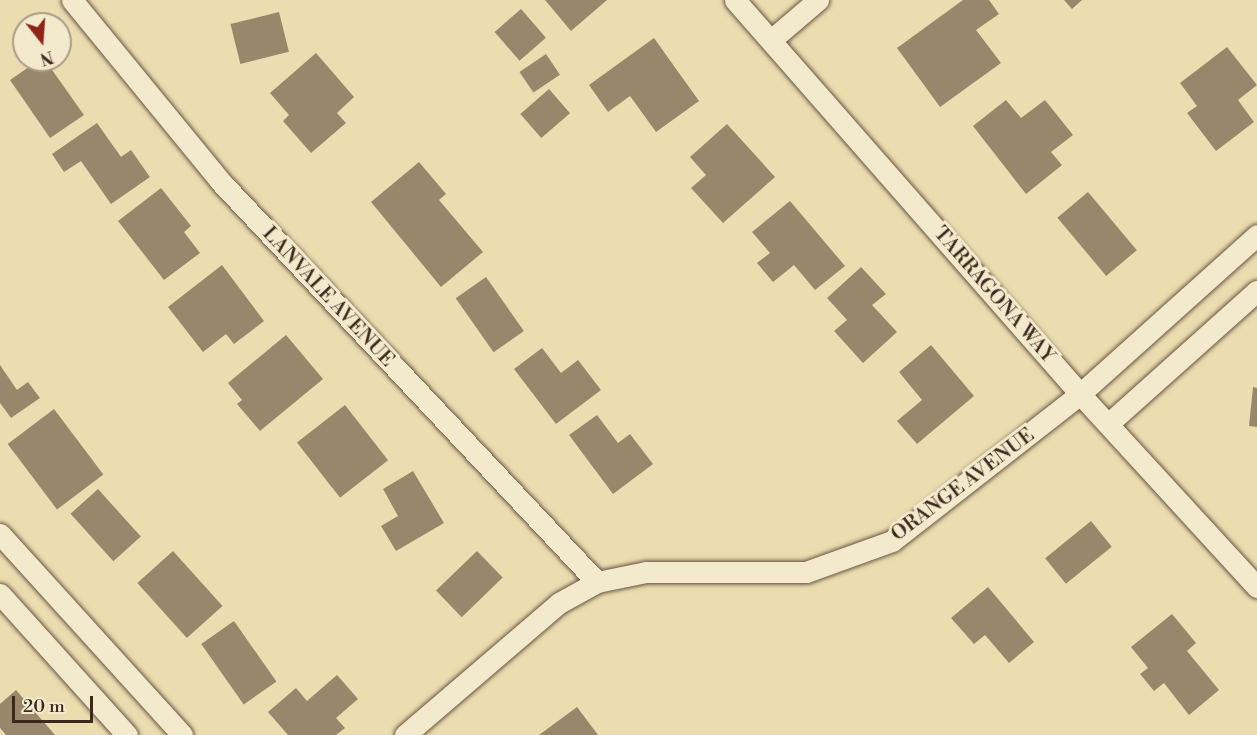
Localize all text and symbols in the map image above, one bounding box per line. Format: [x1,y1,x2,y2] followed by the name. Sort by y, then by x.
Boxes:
[12,12,72,72] north arrow
[38,46,56,69] text: N
[257,222,399,372] street label: LANVALE AVENUE
[928,222,1060,368] street label: TARRAGONA WAY
[887,423,1039,547] street label: ORANGE AVENUE
[15,684,96,722] scale bar
[23,695,65,718] text: 20 m

